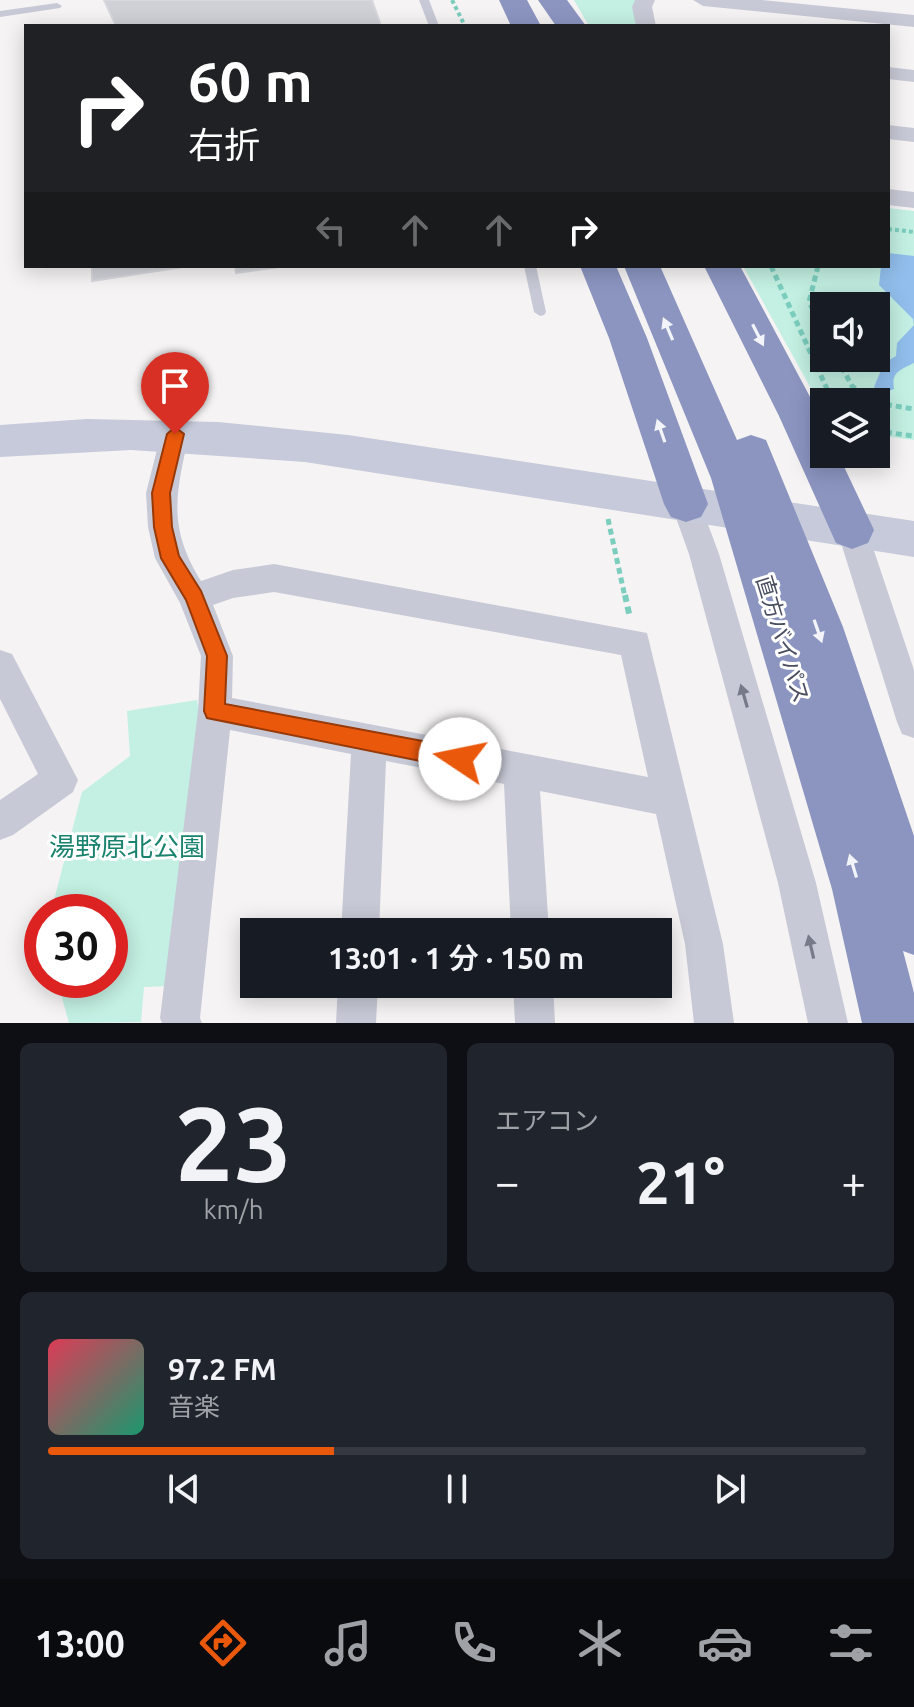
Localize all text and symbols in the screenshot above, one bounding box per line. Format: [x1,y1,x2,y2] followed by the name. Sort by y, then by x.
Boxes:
[188,50,313,113] text: 60 m
[56,56,160,160] icon: right
[188,124,260,165] text: 右折
[309,208,353,252] icon: left
[393,208,437,252] icon: ahead
[477,208,521,252] icon: ahead
[561,208,605,252] icon: right
[810,292,890,468] map controls
[810,292,890,372] button: sound
[662,317,675,341] one-way arrow
[752,324,765,347] one-way arrow
[141,352,209,434] pin
[153,364,197,408] icon: arrive
[810,388,890,468] button: layers
[654,419,666,443] one-way arrow
[752,572,815,705] street label: 直方バイパス
[813,619,825,643] one-way arrow
[737,683,750,707] one-way arrow
[418,717,502,801] position arrow
[49,832,205,861] park label: 湯野原北公園
[846,854,858,878] one-way arrow
[24,894,128,998] speed limit sign: 30
[804,934,817,959] one-way arrow
[328,941,584,975] text: 13:01 · 1 分 · 150 m
[175,1084,292,1201] text: 23
[495,1106,599,1135] text: エアコン
[636,1148,725,1215] text: 21°
[495,1157,520,1206] text: −
[841,1157,866,1206] text: +
[203,1195,264,1224] text: km/h
[168,1352,277,1386] text: 97.2 FM
[168,1392,220,1421] text: 音楽
[162,1467,206,1511] icon: previous
[435,1467,479,1511] icon: pause
[708,1467,752,1511] icon: next
[195,1615,251,1671] icon: directions
[320,1615,376,1671] icon: music
[446,1615,502,1671] icon: phone
[572,1615,628,1671] icon: climate
[697,1615,753,1671] icon: car
[823,1615,879,1671] icon: filters
[35,1623,125,1664] text: 13:00

